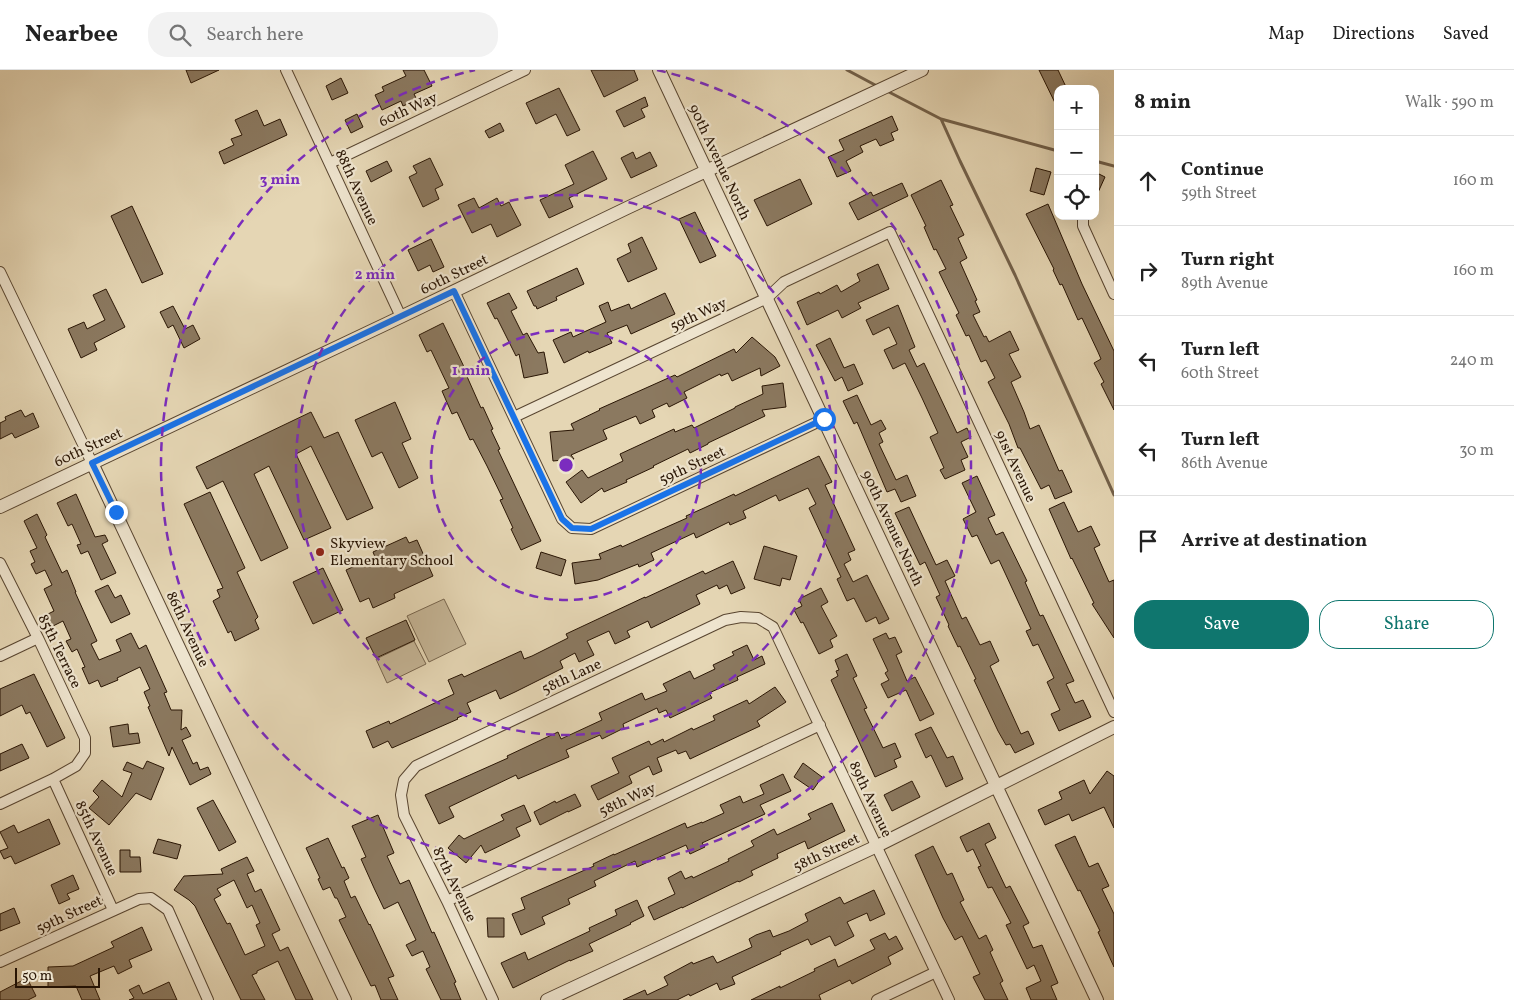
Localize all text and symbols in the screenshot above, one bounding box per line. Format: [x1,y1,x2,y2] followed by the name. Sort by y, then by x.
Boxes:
[148,12,498,57] search box
[25,18,118,52] text: Nearbee
[166,21,194,49] icon: search
[206,22,303,48] text: Search here
[1268,22,1304,47] text: Map
[1332,22,1415,47] text: Directions
[1443,22,1489,47] text: Saved
[1054,85,1099,220] map controls
[1054,85,1099,130] button: +
[376,88,441,133] street label: 60th Way
[1134,88,1191,117] text: 8 min
[1405,92,1494,114] text: Walk · 590 m
[683,101,755,224] street label: 90th Avenue North
[1054,130,1099,175] button: −
[329,146,382,229] street label: 88th Avenue
[1181,157,1264,183] text: Continue
[1134,167,1162,195] icon: ahead
[260,170,300,191] text: 3 min
[1453,170,1494,192] text: 160 m
[1054,175,1099,220] button: locate
[1181,183,1257,205] text: 59th Street
[1181,247,1274,273] text: Turn right
[417,250,492,301] street label: 60th Street
[1134,257,1162,285] icon: right
[1453,260,1494,282] text: 160 m
[355,265,395,286] text: 2 min
[1181,273,1268,295] text: 89th Avenue
[667,293,731,338] street label: 59th Way
[1181,337,1260,363] text: Turn left
[1134,347,1162,375] icon: left
[1450,350,1494,372] text: 240 m
[452,361,490,382] text: 1 min
[1181,363,1259,385] text: 60th Street
[813,408,836,431] route start
[51,423,126,473] street label: 60th Street
[989,427,1041,506] street label: 91st Avenue
[1181,427,1260,453] text: Turn left
[1134,437,1162,465] icon: left
[1459,440,1494,462] text: 30 m
[656,442,729,491] street label: 59th Street
[1181,453,1268,475] text: 86th Avenue
[557,456,575,474] centre of rings
[856,467,928,590] street label: 90th Avenue North
[105,501,128,524] route end
[1134,527,1162,555] icon: arrive
[1181,528,1367,554] text: Arrive at destination
[330,534,453,572] place label: Skyview Elementary School
[314,546,326,558] marker: Skyview Elementary School
[160,588,213,671] street label: 86th Avenue
[1134,600,1309,649] button: Save
[1319,600,1494,649] button: Share
[32,611,86,692] street label: 85th Terrace
[538,654,605,700] street label: 58th Lane
[843,758,896,841] street label: 89th Avenue
[596,778,660,823] street label: 58th Way
[69,798,122,880] street label: 85th Avenue
[790,829,863,878] street label: 58th Street
[426,844,481,926] street label: 87th Avenue
[33,891,106,940] street label: 59th Street
[15,965,100,988] scale bar
[22,967,52,986] text: 50 m

